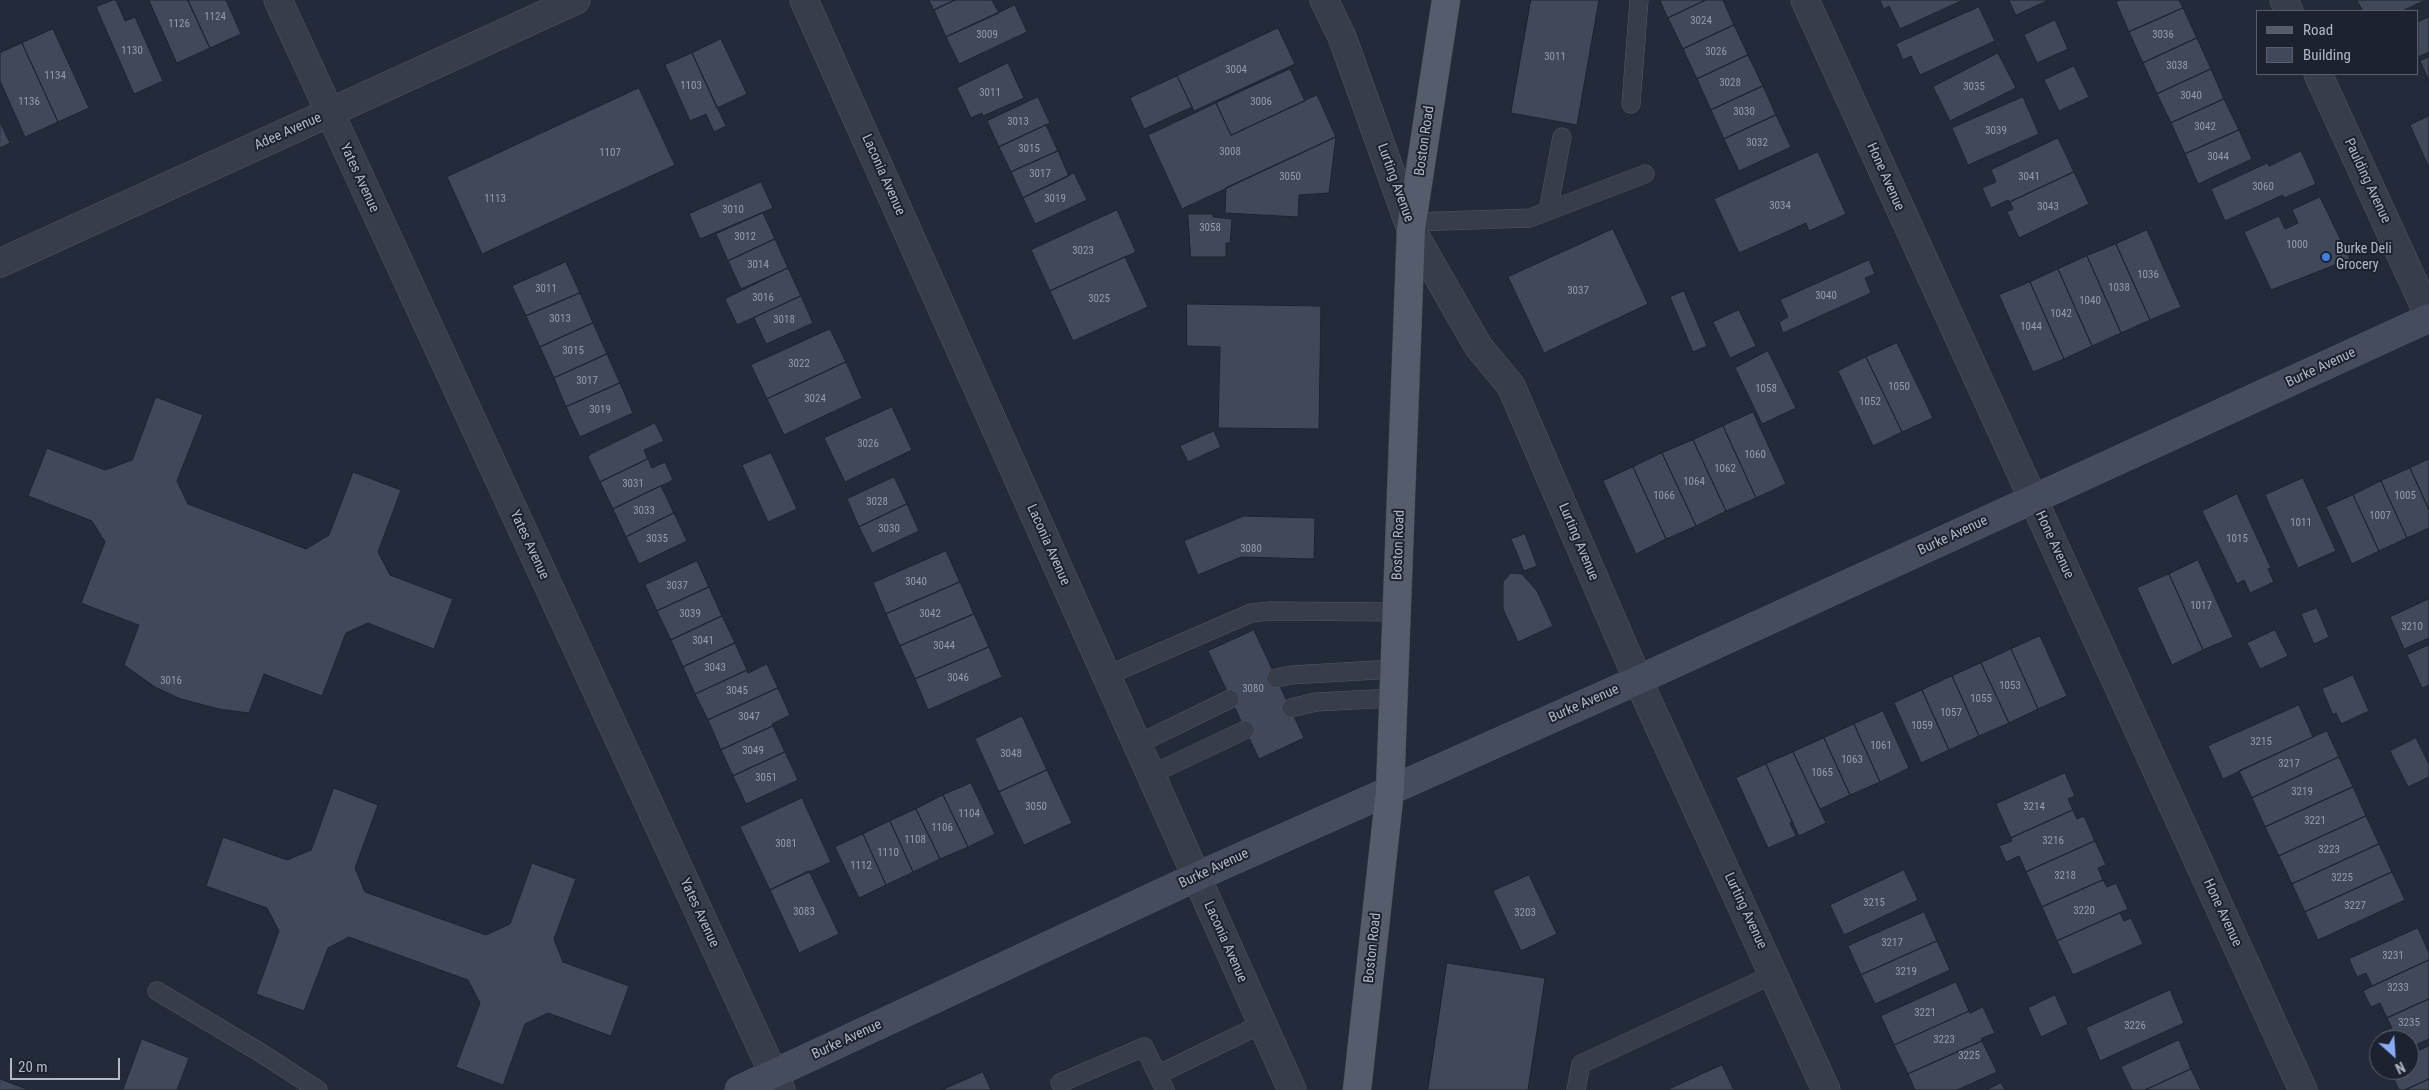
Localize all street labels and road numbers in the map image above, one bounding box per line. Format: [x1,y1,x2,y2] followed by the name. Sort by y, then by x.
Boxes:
[1412,105,1438,177] street label: Boston Road
[252,110,324,154] street label: Adee Avenue
[858,132,908,218] street label: Laconia Avenue
[2340,136,2394,226] street label: Paulding Avenue
[1863,140,1907,214] street label: Hone Avenue
[336,141,382,215] street label: Yates Avenue
[1373,141,1417,225] street label: Lurting Avenue
[2283,345,2359,391] street label: Burke Avenue
[1554,501,1602,583] street label: Lurting Avenue
[1023,502,1073,588] street label: Laconia Avenue
[506,508,552,582] street label: Yates Avenue
[2031,509,2077,581] street label: Hone Avenue
[1389,510,1409,580] street label: Boston Road
[1915,513,1991,559] street label: Burke Avenue
[1546,681,1622,727] street label: Burke Avenue
[1176,846,1252,892] street label: Burke Avenue
[1720,870,1770,952] street label: Lurting Avenue
[676,876,722,950] street label: Yates Avenue
[2199,877,2245,949] street label: Hone Avenue
[1200,899,1250,985] street label: Laconia Avenue
[1361,912,1385,984] street label: Boston Road
[809,1017,885,1063] street label: Burke Avenue

